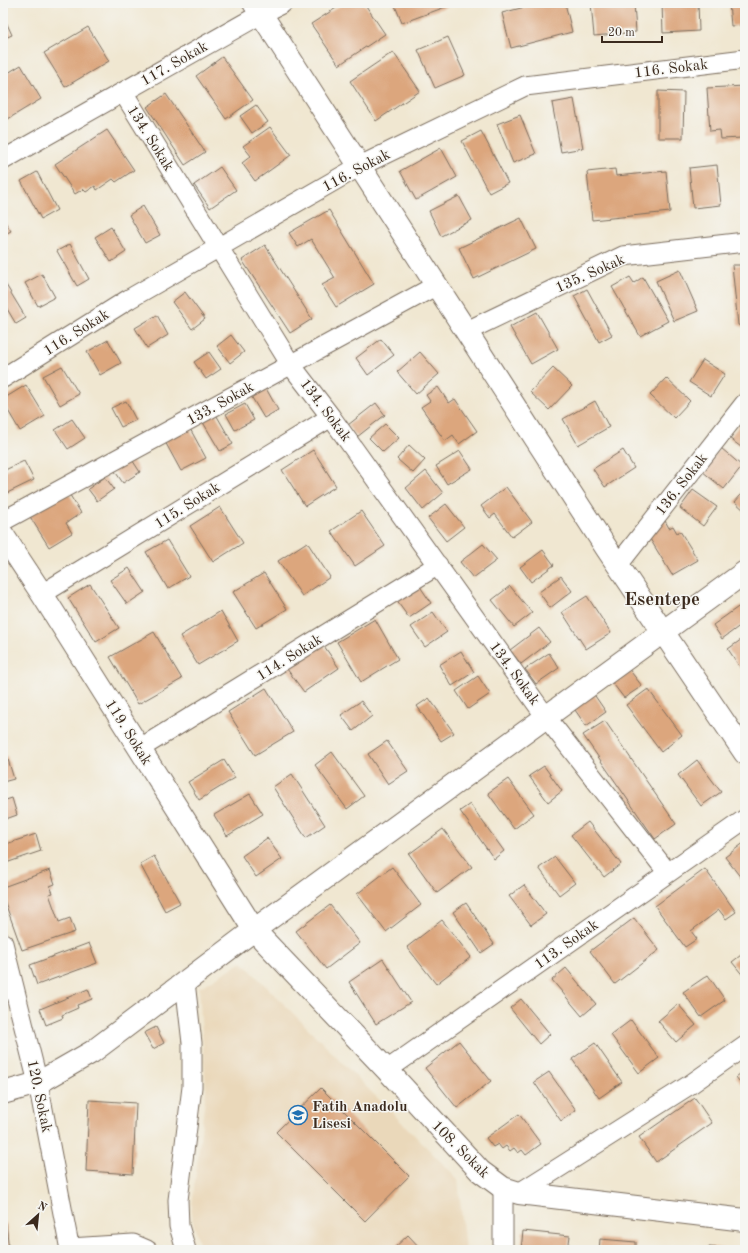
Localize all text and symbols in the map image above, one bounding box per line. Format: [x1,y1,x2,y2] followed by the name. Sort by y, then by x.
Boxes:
[602,18,662,44] scale bar
[608,27,635,39] text: 20 m
[139,39,211,89] street label: 117. Sokak
[633,57,709,81] street label: 116. Sokak
[124,103,176,174] street label: 134. Sokak
[320,147,393,195] street label: 116. Sokak
[554,252,628,296] street label: 135. Sokak
[41,307,112,359] street label: 116. Sokak
[296,377,353,445] street label: 134. Sokak
[185,380,257,429] street label: 133. Sokak
[653,451,711,519] street label: 136. Sokak
[152,480,223,532] street label: 115. Sokak
[624,591,700,610] district label: Esentepe
[254,632,325,684] street label: 114. Sokak
[486,639,542,708] street label: 134. Sokak
[102,697,154,768] street label: 119. Sokak
[532,918,602,973] street label: 113. Sokak
[23,1058,54,1134] street label: 120. Sokak
[312,1100,407,1132] place label: Fatih Anadolu Lisesi
[287,1104,309,1126] school or university icon: Fatih Anadolu Lisesi
[428,1119,492,1182] street label: 108. Sokak
[18,1195,58,1235] north arrow
[36,1201,49,1215] text: N

